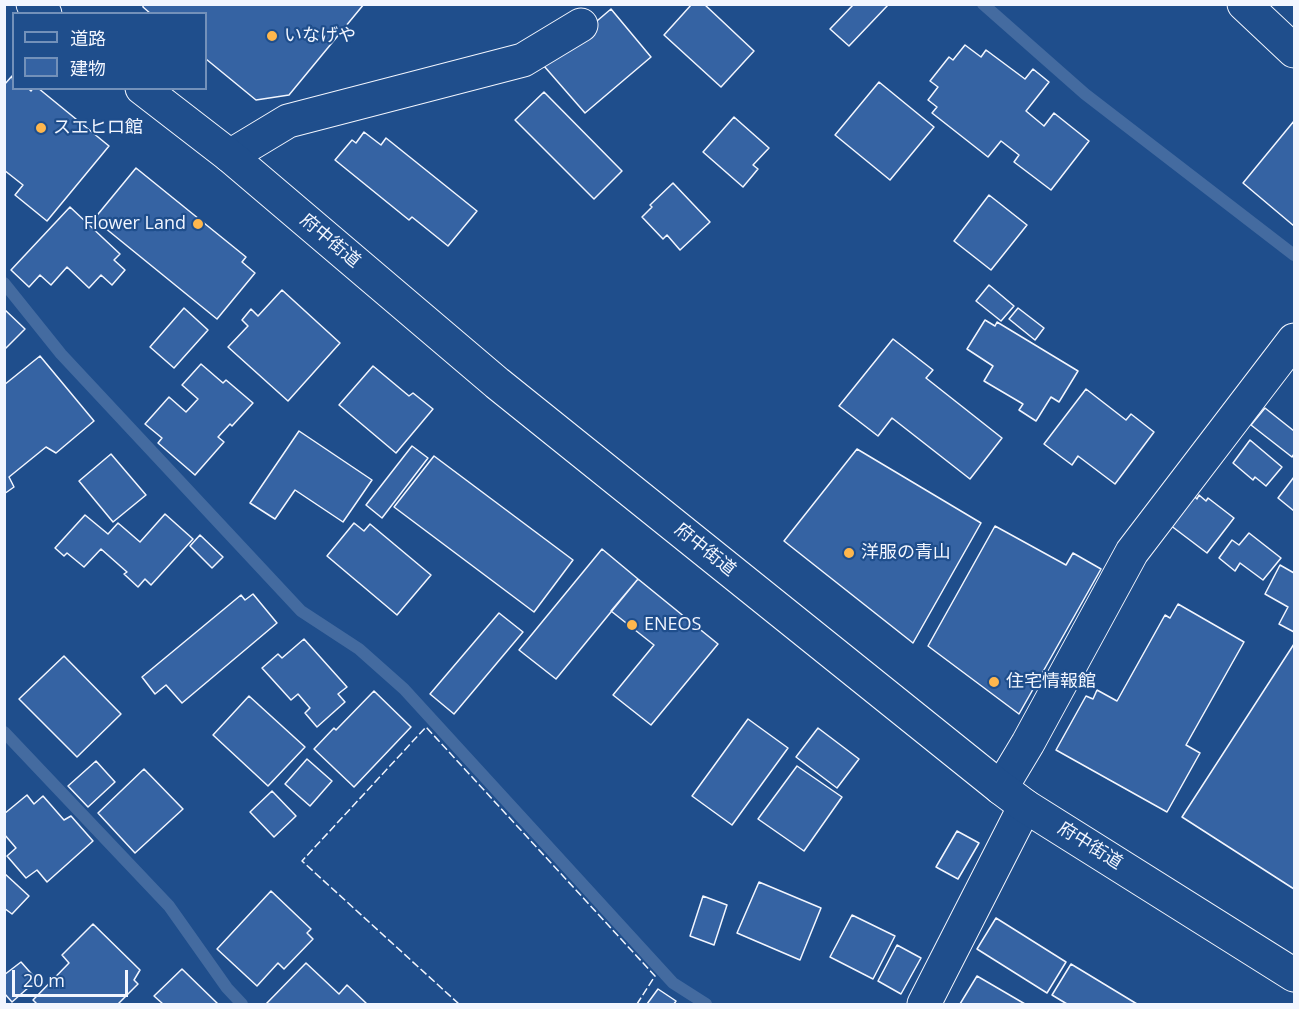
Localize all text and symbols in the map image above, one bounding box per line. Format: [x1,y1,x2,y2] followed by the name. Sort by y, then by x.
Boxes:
[12,12,207,90] legend
[284,25,356,47] place label: いなげや
[70,26,106,50] text: 道路
[265,29,279,43] marker: いなげや
[70,56,106,80] text: 建物
[53,117,143,139] place label: スエヒロ館
[34,121,48,135] marker: スエヒロ館
[295,210,365,272] street label: 府中街道
[84,213,186,235] place label: Flower Land
[191,217,205,231] marker: Flower Land
[670,519,740,581] street label: 府中街道
[861,542,951,564] place label: 洋服の青山
[842,546,856,560] marker: 洋服の青山
[644,614,701,636] place label: ENEOS
[625,618,639,632] marker: ENEOS
[1006,671,1096,693] place label: 住宅情報館
[987,675,1001,689] marker: 住宅情報館
[1054,818,1126,874] street label: 府中街道
[15,958,130,996] scale bar
[23,968,65,992] text: 20 m

